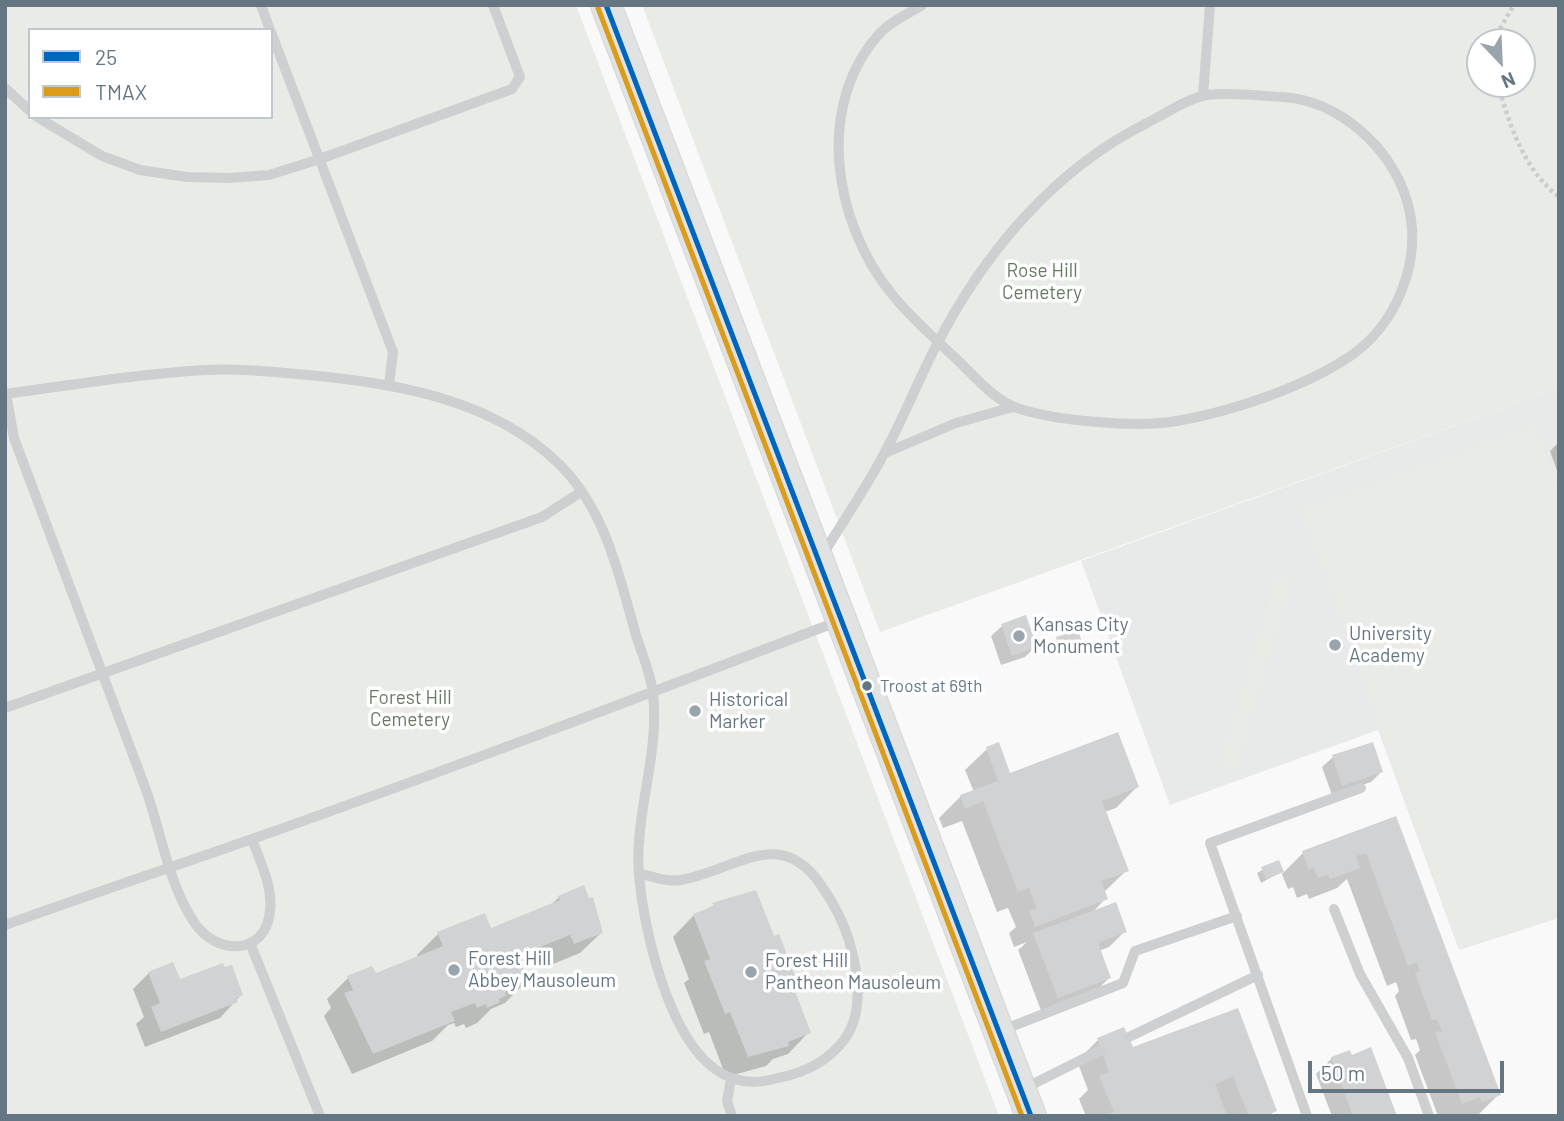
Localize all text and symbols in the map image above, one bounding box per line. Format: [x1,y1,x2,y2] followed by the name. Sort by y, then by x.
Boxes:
[28,28,273,119] legend
[1466,28,1536,98] north arrow
[95,44,117,69] text: 25
[1498,68,1519,94] text: N
[95,79,147,104] text: TMAX
[1002,260,1082,304] park label: Rose Hill Cemetery
[1033,614,1128,658] place label: Kansas City Monument
[1349,623,1432,667] place label: University Academy
[1011,628,1027,644] marker: Kansas City Monument
[1327,637,1343,653] marker: University Academy
[880,676,982,696] place label: Troost at 69th
[860,679,874,693] marker: Troost at 69th
[368,687,452,731] park label: Forest Hill Cemetery
[709,689,788,733] place label: Historical Marker
[687,703,703,719] marker: Historical Marker
[468,948,616,992] place label: Forest Hill Abbey Mausoleum
[765,950,941,994] place label: Forest Hill Pantheon Mausoleum
[446,962,462,978] marker: Forest Hill Abbey Mausoleum
[743,964,759,980] marker: Forest Hill Pantheon Mausoleum
[1312,1048,1508,1092] scale bar
[1321,1060,1365,1085] text: 50 m

